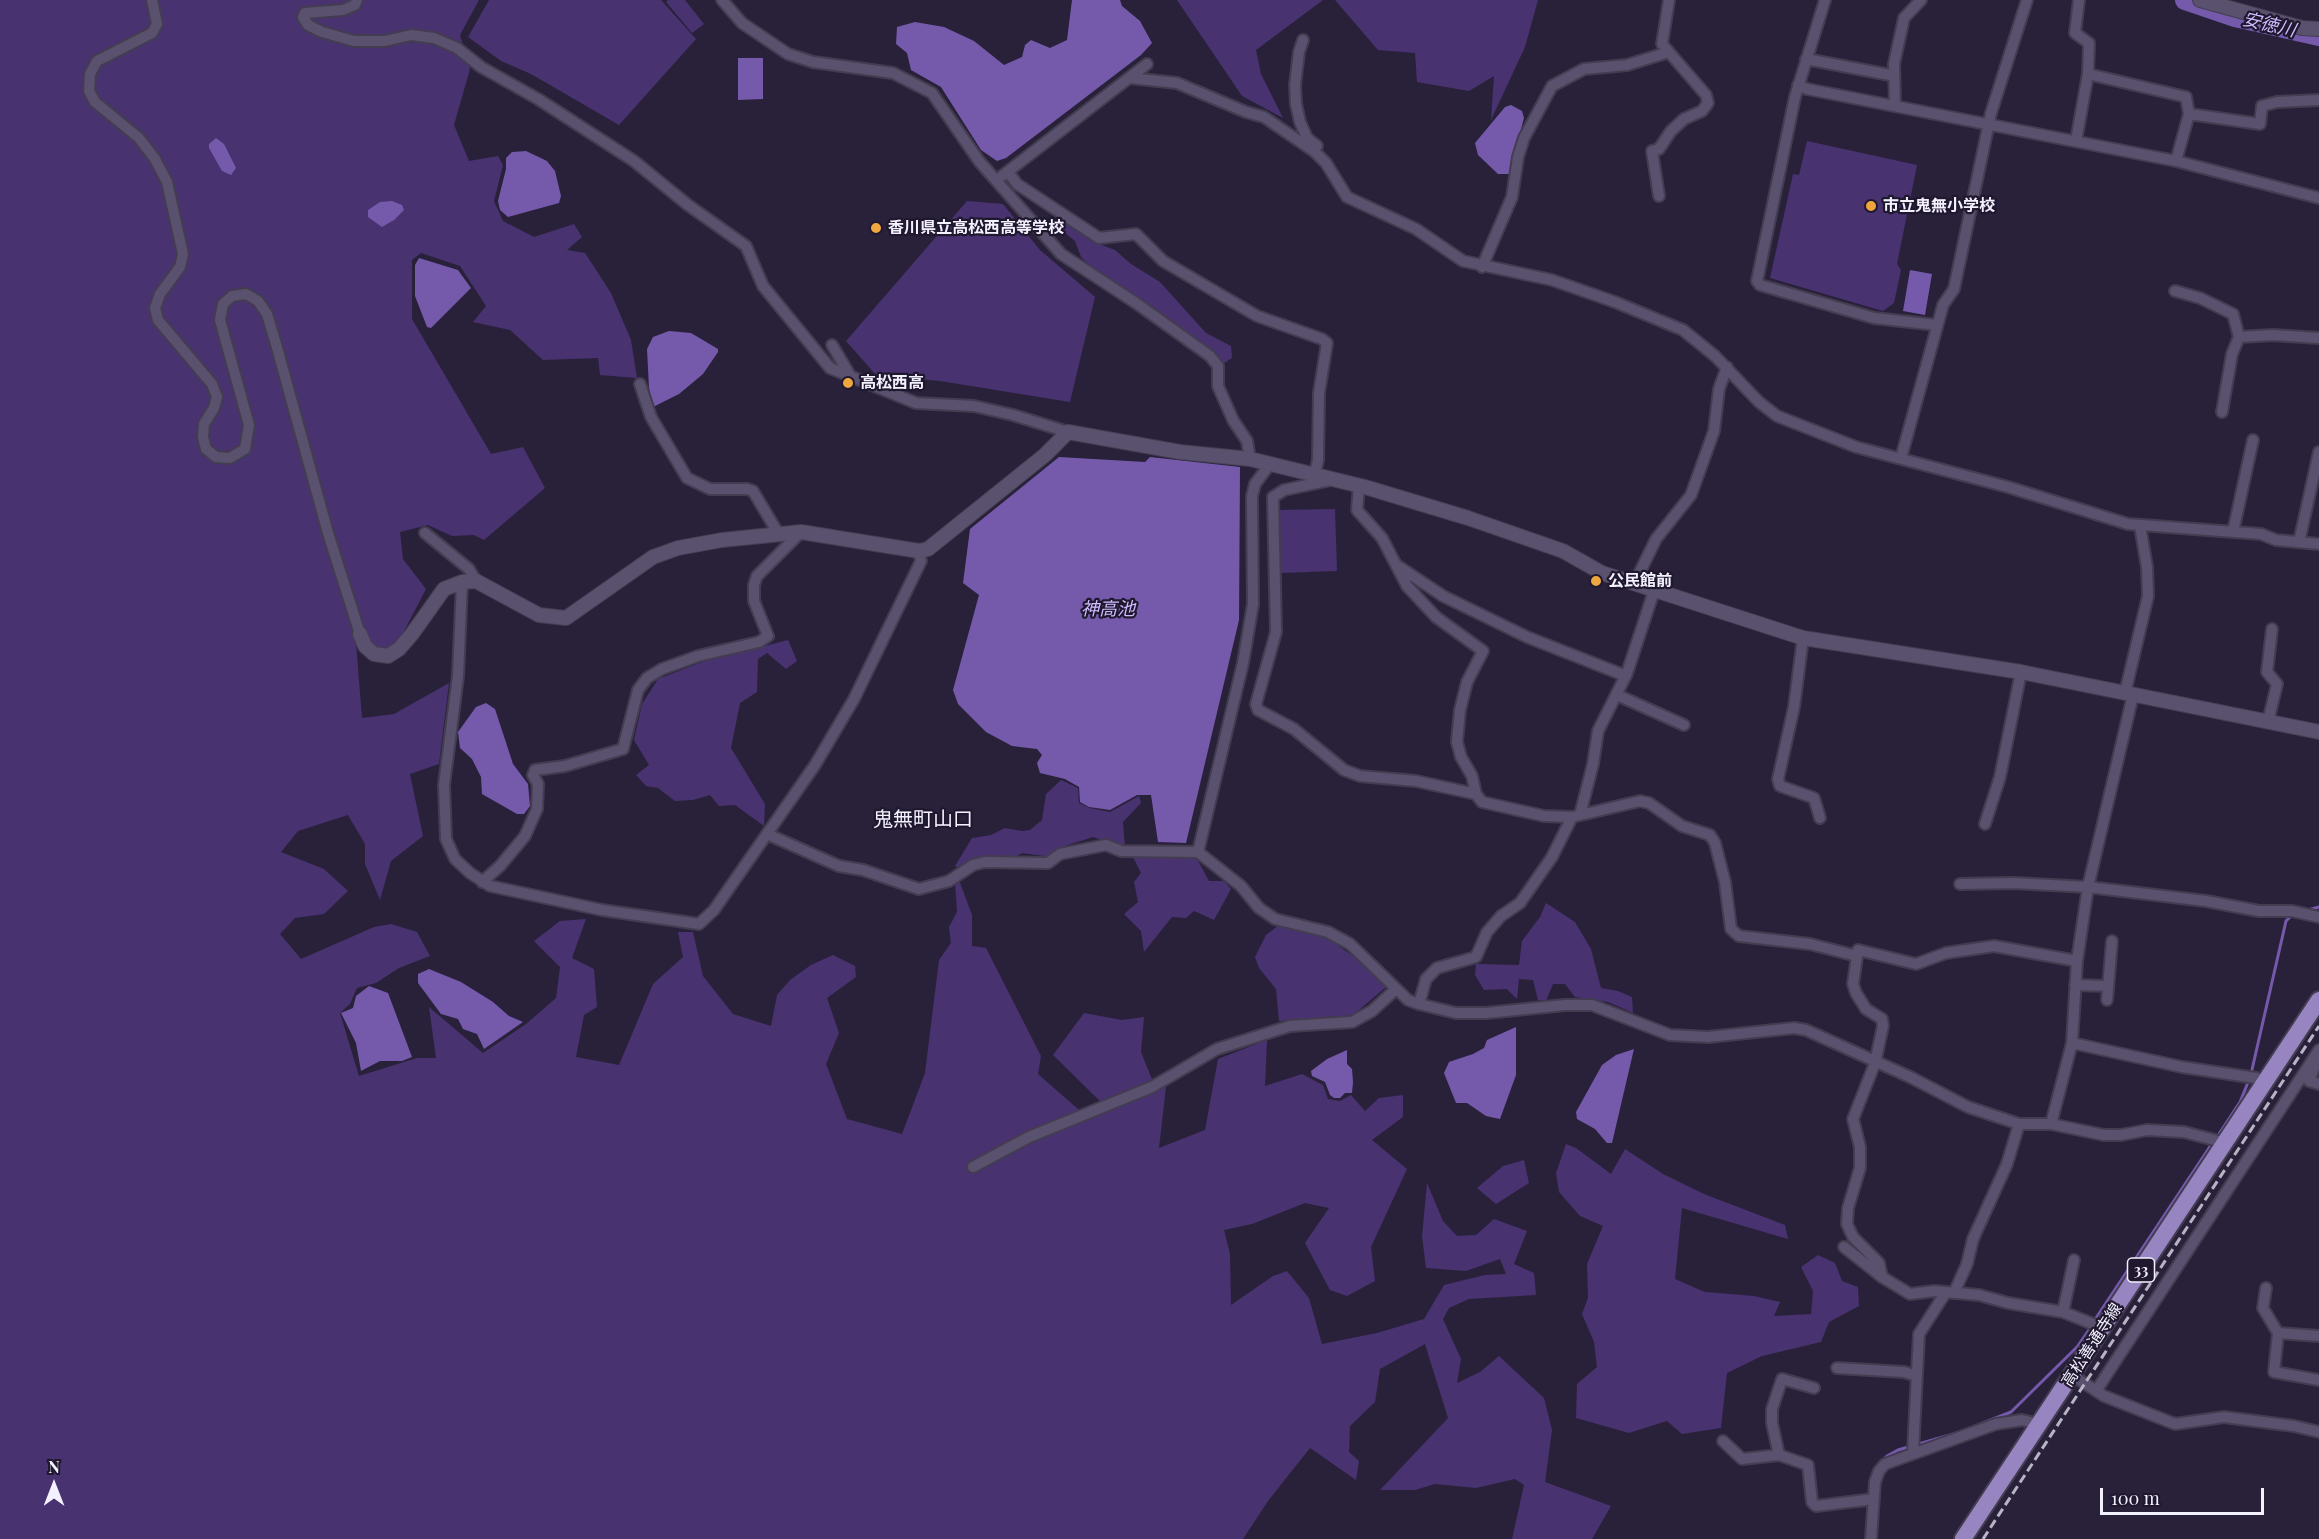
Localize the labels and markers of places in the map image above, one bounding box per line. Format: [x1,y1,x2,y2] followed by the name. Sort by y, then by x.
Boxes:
[1883,196,1995,216] place label: 市立鬼無小学校
[1864,199,1878,213] marker: 市立鬼無小学校
[888,218,1064,238] place label: 香川県立高松西高等学校
[869,221,883,235] marker: 香川県立高松西高等学校
[860,373,924,393] place label: 高松西高
[841,376,855,390] marker: 高松西高
[1608,571,1672,591] place label: 公民館前
[1589,574,1603,588] marker: 公民館前

